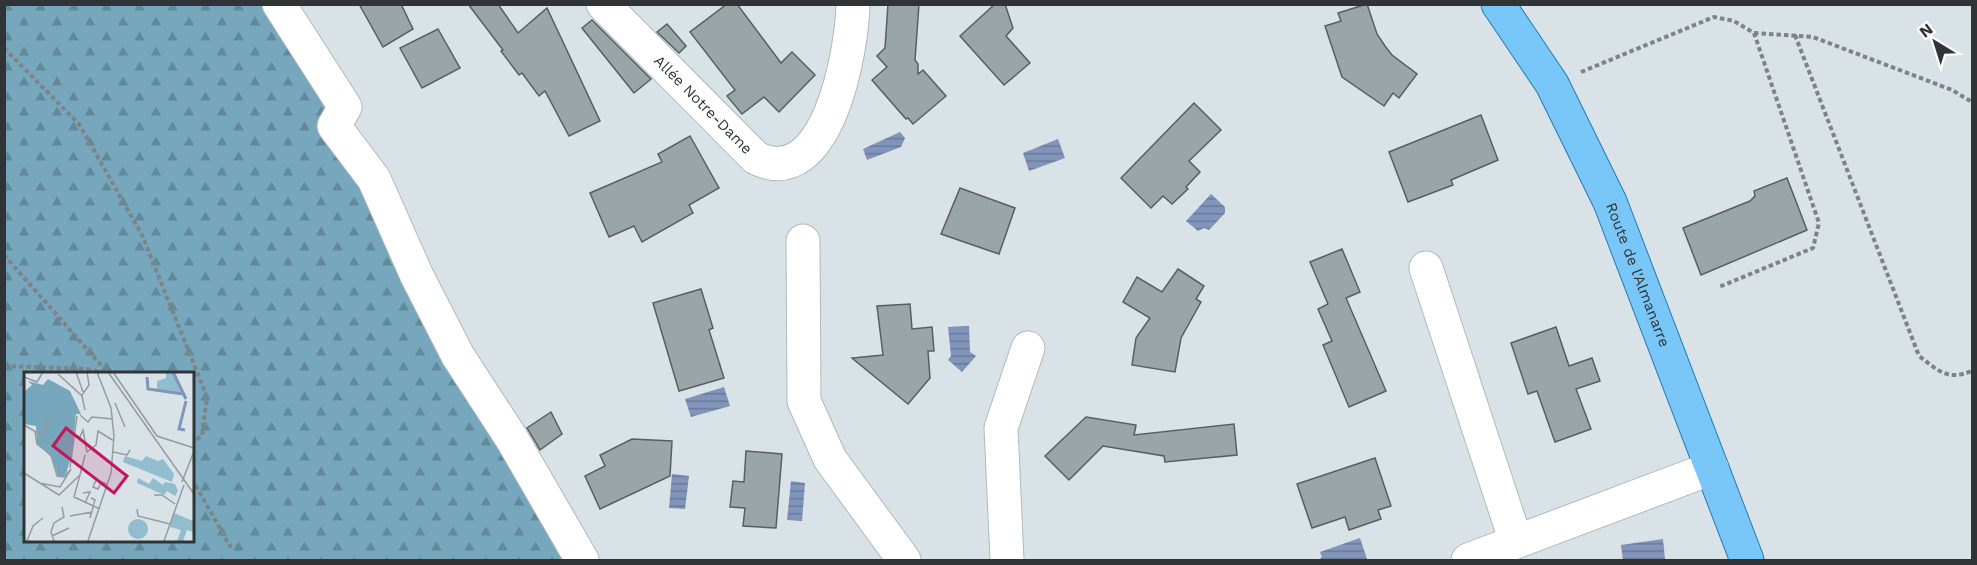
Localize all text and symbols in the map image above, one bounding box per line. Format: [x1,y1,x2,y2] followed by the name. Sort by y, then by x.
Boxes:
[1905,12,1965,72] north arrow
[1916,19,1937,42] text: N
[650,52,756,158] street label: Allée Notre-Dame
[1602,200,1674,350] street label: Route de l'Almanarre
[24,372,194,541] inset map

